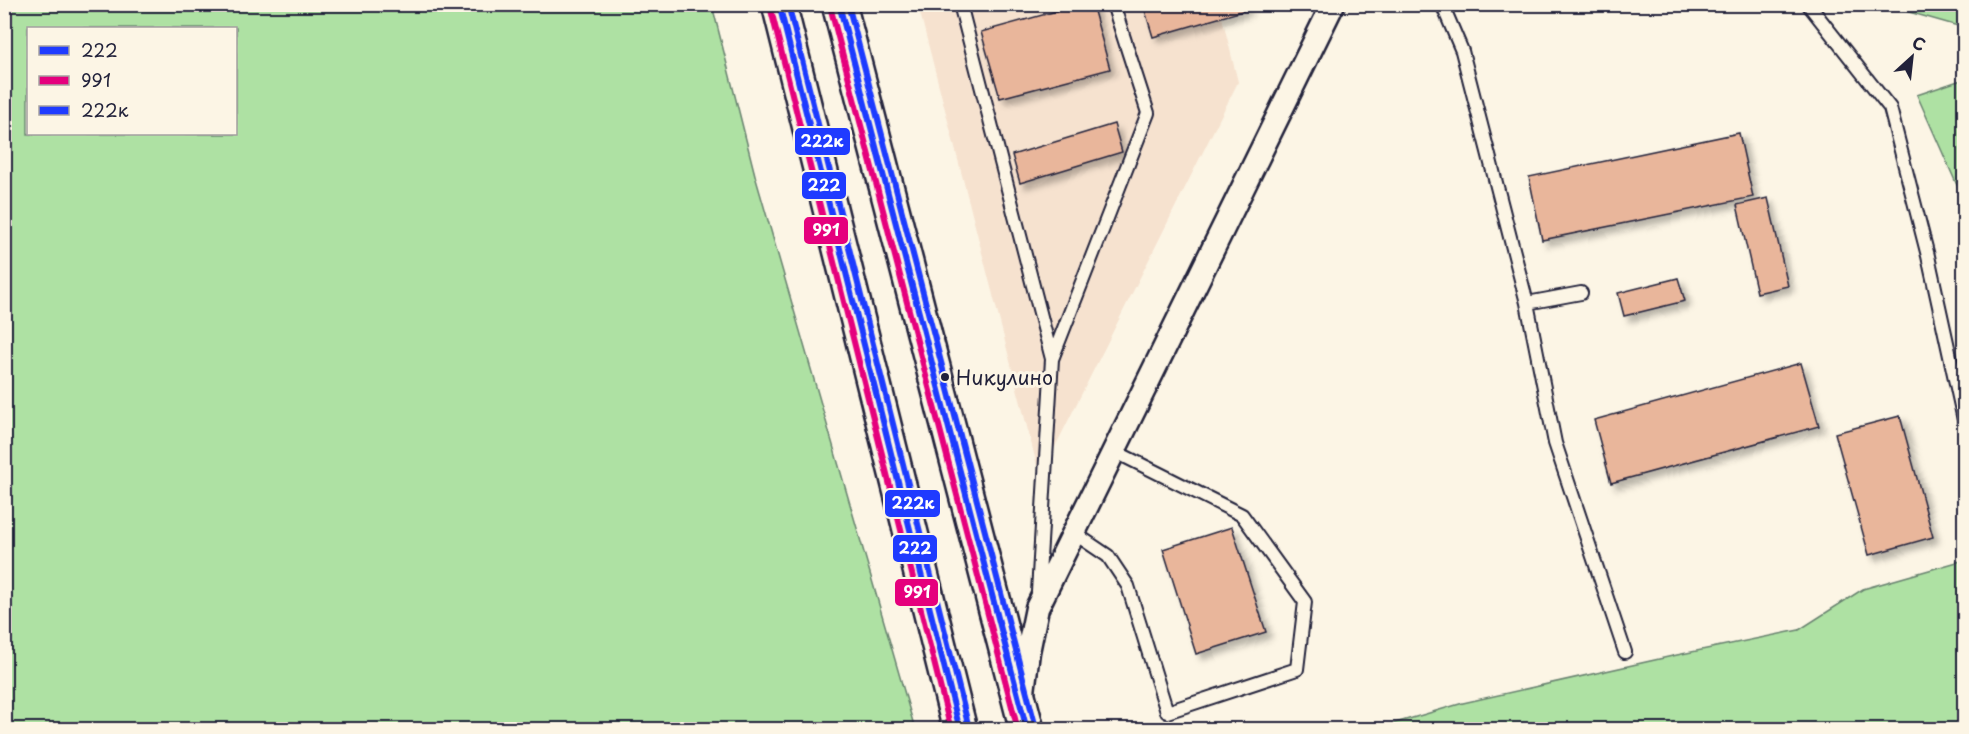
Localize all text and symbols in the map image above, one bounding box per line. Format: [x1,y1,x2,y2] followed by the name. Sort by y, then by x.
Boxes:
[27,27,237,135] legend
[1882,27,1942,87] north arrow
[1908,29,1930,56] text: С
[81,36,118,63] text: 222
[81,66,111,93] text: 991
[81,96,129,123] text: 222к
[794,127,851,156] line badge: 222к
[800,128,844,152] text: 222к
[801,171,847,200] line badge: 222
[808,172,840,196] text: 222
[803,216,849,245] line badge: 991
[812,217,840,241] text: 991
[956,362,1053,392] place label: Никулино
[939,371,951,383] marker: Никулино
[884,489,941,518] line badge: 222к
[891,490,935,514] text: 222к
[892,534,938,563] line badge: 222
[899,535,931,559] text: 222
[894,578,939,607] line badge: 991
[903,579,931,603] text: 991

